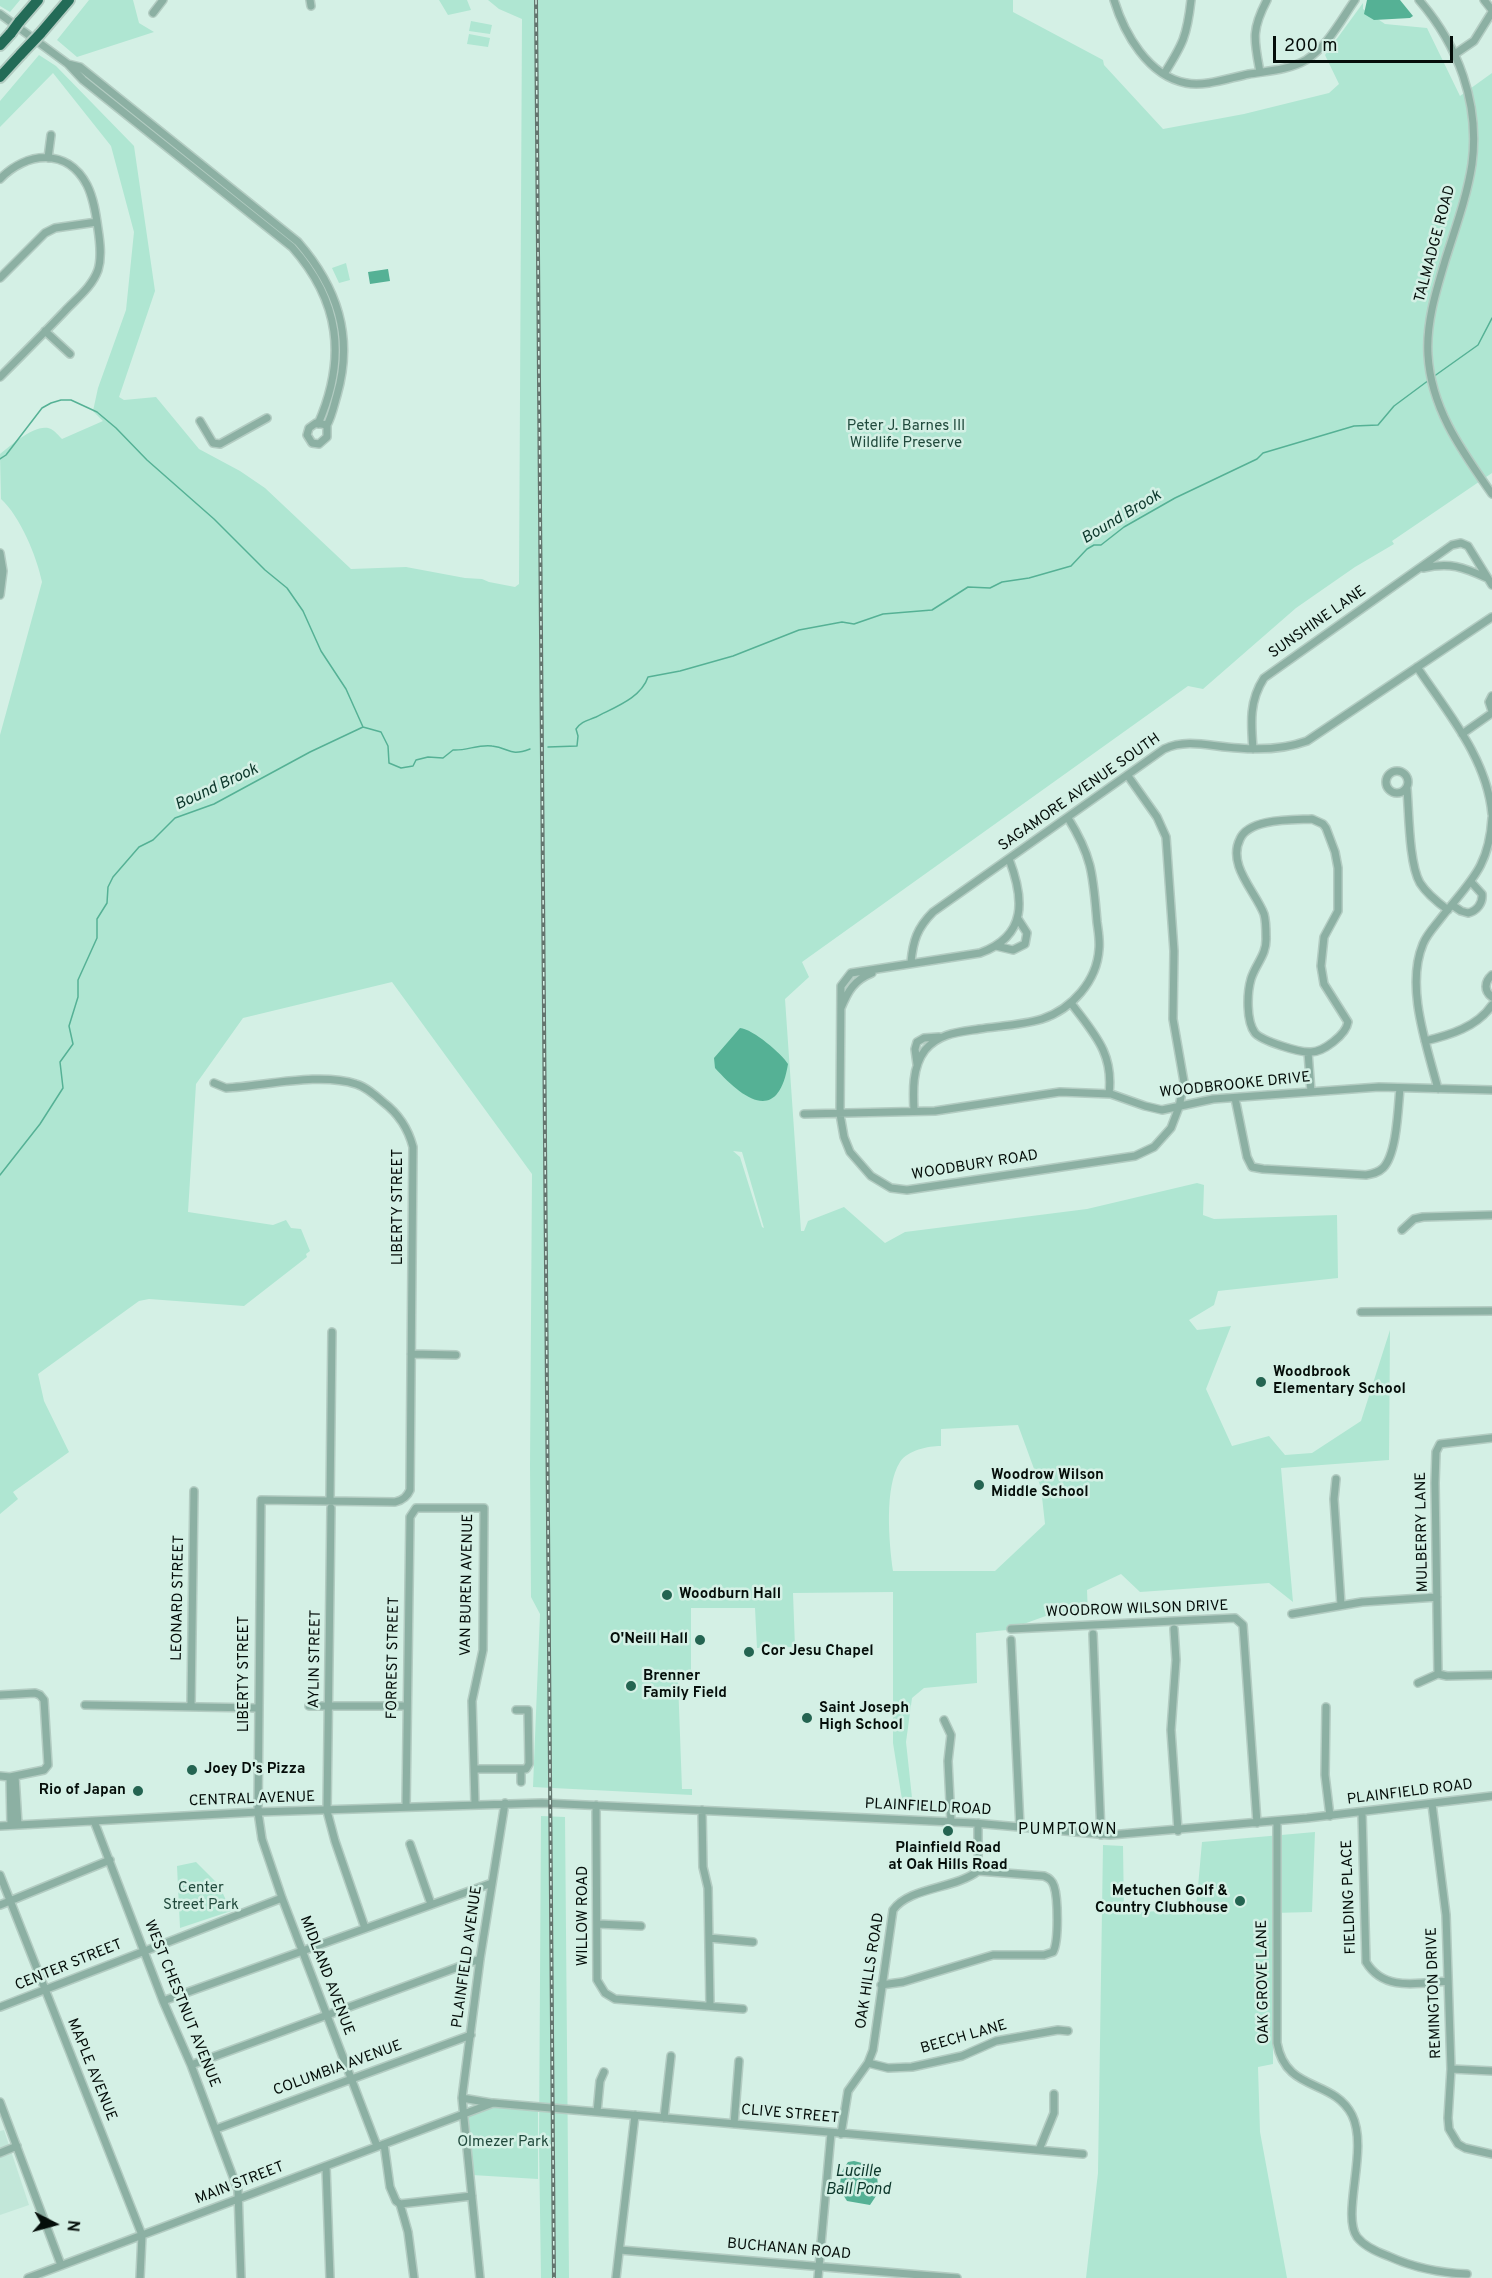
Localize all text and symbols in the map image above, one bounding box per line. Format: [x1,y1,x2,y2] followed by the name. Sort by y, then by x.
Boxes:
[1276,24,1456,62] scale bar
[1284,35,1337,58] text: 200 m
[1412,184,1460,304] street label: TALMADGE ROAD
[847,418,965,453] park label: Peter J. Barnes III Wildlife Preserve
[1079,487,1165,549] water label: Bound Brook
[1266,583,1370,663] street label: SUNSHINE LANE
[996,730,1164,856] street label: SAGAMORE AVENUE SOUTH
[172,760,262,816] water label: Bound Brook
[1159,1069,1311,1103] street label: WOODBROOKE DRIVE
[910,1147,1040,1185] street label: WOODBURY ROAD
[390,1149,408,1265] street label: LIBERTY STREET
[1273,1364,1406,1399] place label: Woodbrook Elementary School
[1254,1375,1268,1389] marker: Woodbrook Elementary School
[991,1467,1104,1502] place label: Woodrow Wilson Middle School
[1413,1472,1433,1592] street label: MULBERRY LANE
[972,1478,986,1492] marker: Woodrow Wilson Middle School
[458,1514,478,1656] street label: VAN BUREN AVENUE
[169,1535,189,1661] street label: LEONARD STREET
[679,1586,781,1604] place label: Woodburn Hall
[660,1588,674,1602] marker: Woodburn Hall
[384,1596,404,1720] street label: FORREST STREET
[1045,1598,1229,1622] street label: WOODROW WILSON DRIVE
[306,1609,326,1709] street label: AYLIN STREET
[236,1616,254,1732] street label: LIBERTY STREET
[610,1631,688,1649] place label: O'Neill Hall
[693,1633,707,1647] marker: O'Neill Hall
[761,1643,874,1661] place label: Cor Jesu Chapel
[742,1645,756,1659] marker: Cor Jesu Chapel
[643,1668,727,1703] place label: Brenner Family Field
[624,1679,638,1693] marker: Brenner Family Field
[819,1700,909,1735] place label: Saint Joseph High School
[800,1711,814,1725] marker: Saint Joseph High School
[204,1761,305,1779] place label: Joey D's Pizza
[185,1763,199,1777] marker: Joey D's Pizza
[1346,1776,1474,1810] street label: PLAINFIELD ROAD
[39,1782,126,1800] place label: Rio of Japan
[131,1784,145,1798] marker: Rio of Japan
[189,1789,315,1811] street label: CENTRAL AVENUE
[864,1796,992,1820] street label: PLAINFIELD ROAD
[1018,1821,1118,1841] district label: PUMPTOWN
[941,1824,955,1838] marker: Plainfield Road at Oak Hills Road
[1339,1839,1361,1955] street label: FIELDING PLACE
[888,1840,1008,1875] place label: Plainfield Road at Oak Hills Road
[575,1866,593,1966] street label: WILLOW ROAD
[163,1880,239,1915] park label: Center Street Park
[1095,1883,1228,1918] place label: Metuchen Golf & Country Clubhouse
[449,1885,487,2029] street label: PLAINFIELD AVENUE
[1233,1894,1247,1908] marker: Metuchen Golf & Country Clubhouse
[853,1911,889,2031] street label: OAK HILLS ROAD
[295,1914,357,2038] street label: MIDLAND AVENUE
[139,1918,223,2090] street label: WEST CHESTNUT AVENUE
[1254,1920,1274,2044] street label: OAK GROVE LANE
[1424,1927,1446,2059] street label: REMINGTON DRIVE
[13,1936,125,1996] street label: CENTER STREET
[62,2016,120,2124] street label: MAPLE AVENUE
[919,2017,1009,2059] street label: BEECH LANE
[271,2037,405,2101] street label: COLUMBIA AVENUE
[740,2102,840,2128] street label: CLIVE STREET
[457,2134,549,2152] park label: Olmezer Park
[193,2159,287,2209] street label: MAIN STREET
[825,2163,891,2201] water label: Lucille Ball Pond
[24,2194,84,2254] north arrow
[61,2219,82,2233] text: N
[726,2236,852,2264] street label: BUCHANAN ROAD

